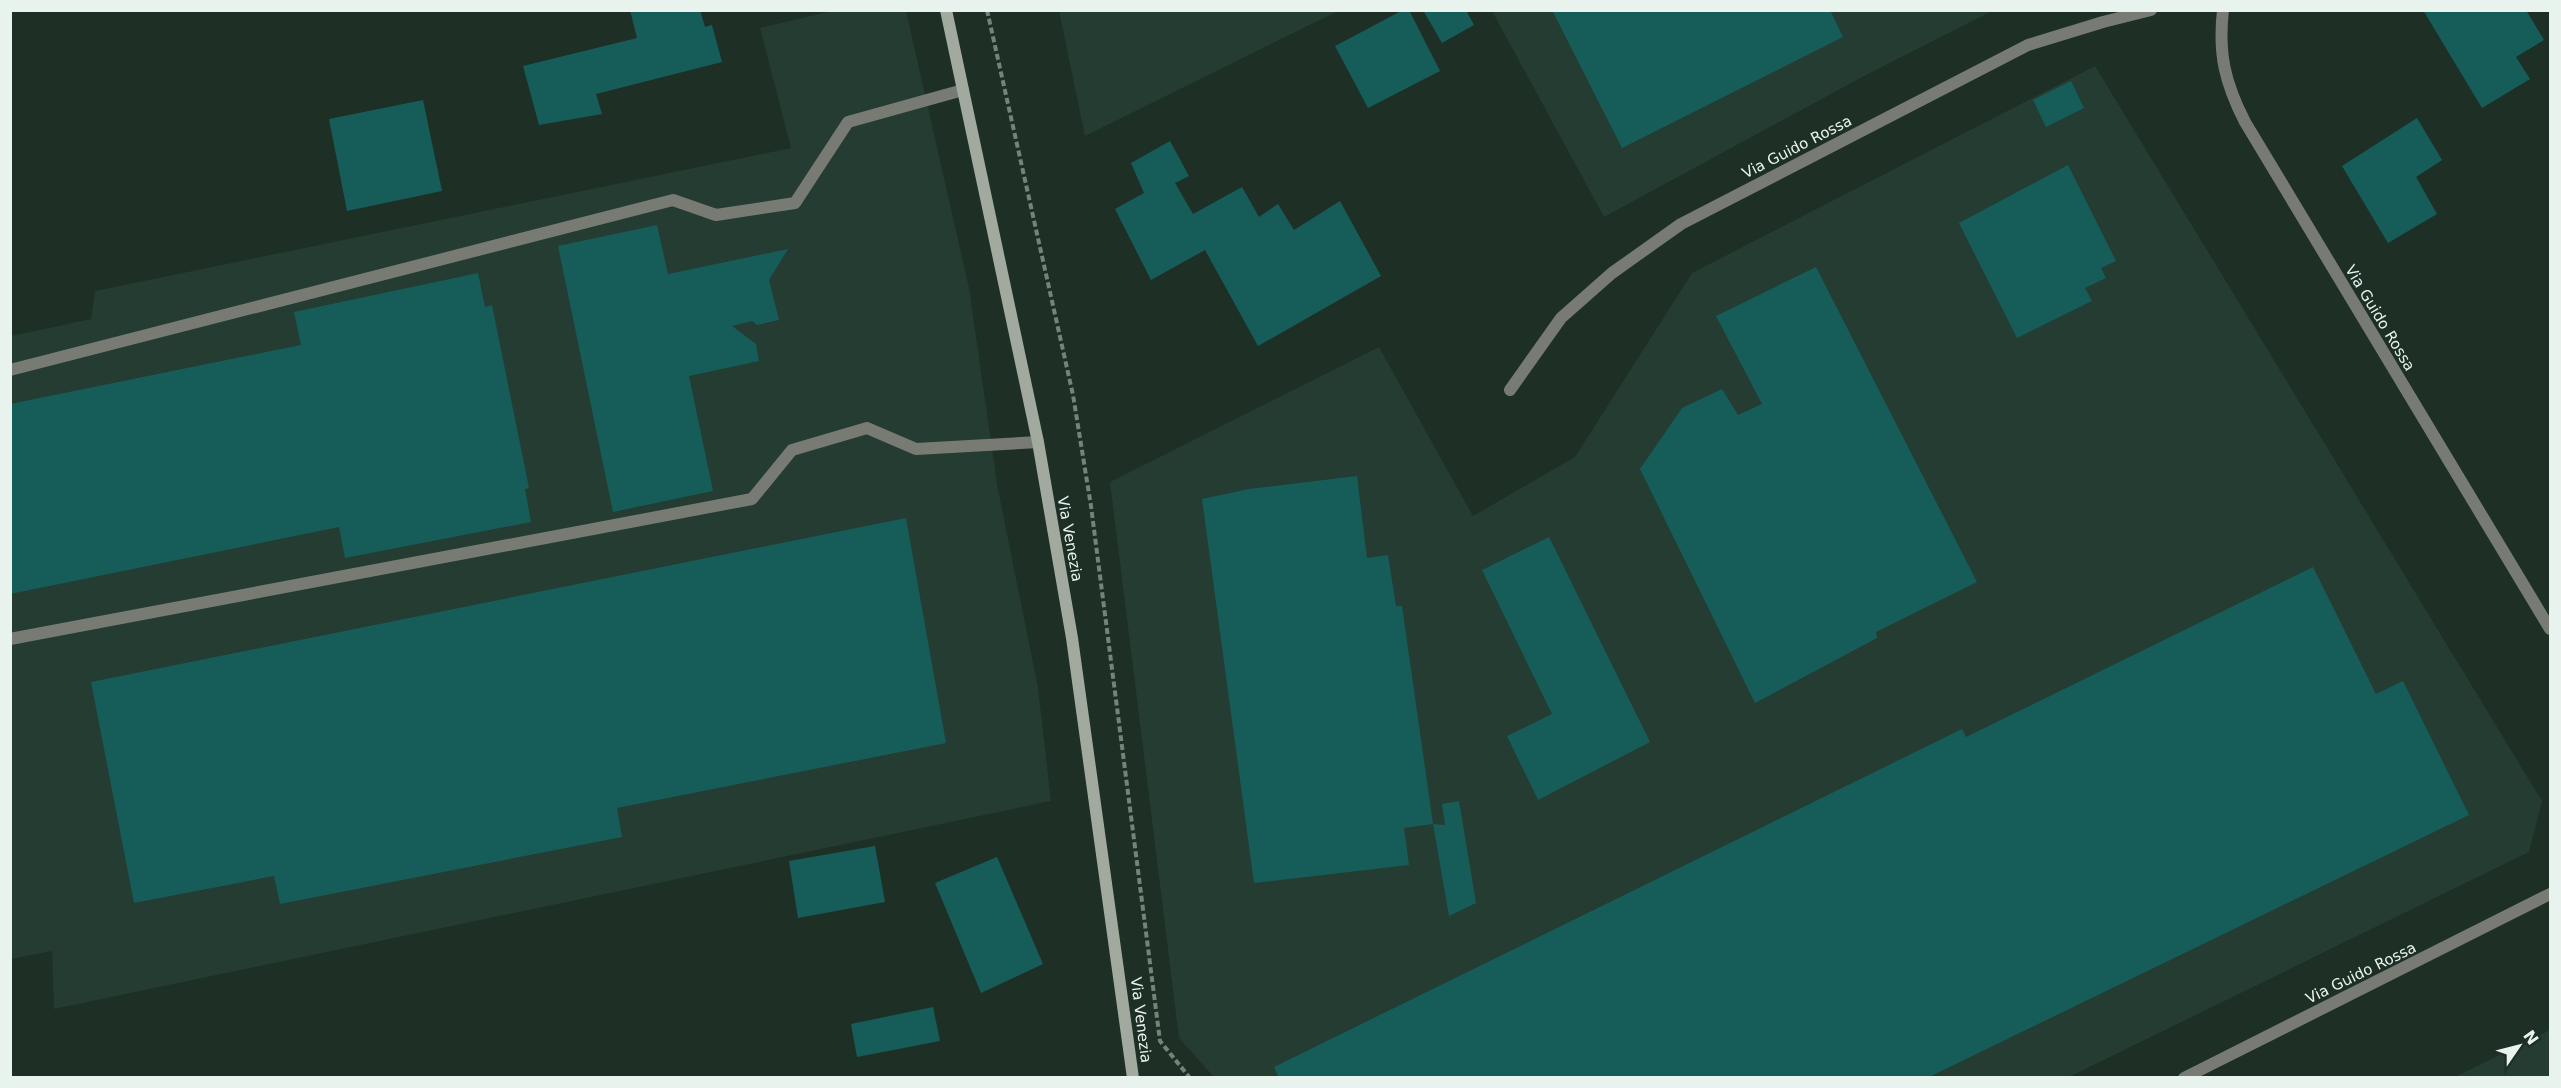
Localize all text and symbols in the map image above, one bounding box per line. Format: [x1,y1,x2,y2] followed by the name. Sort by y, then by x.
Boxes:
[1739,112,1855,182] street label: Via Guido Rossa
[2341,262,2419,374] street label: Via Guido Rossa
[1054,495,1086,583] street label: Via Venezia
[2303,938,2419,1008] street label: Via Guido Rossa
[1127,976,1155,1064] street label: Via Venezia
[2489,1016,2549,1076] north arrow
[2519,1027,2542,1049] text: N

